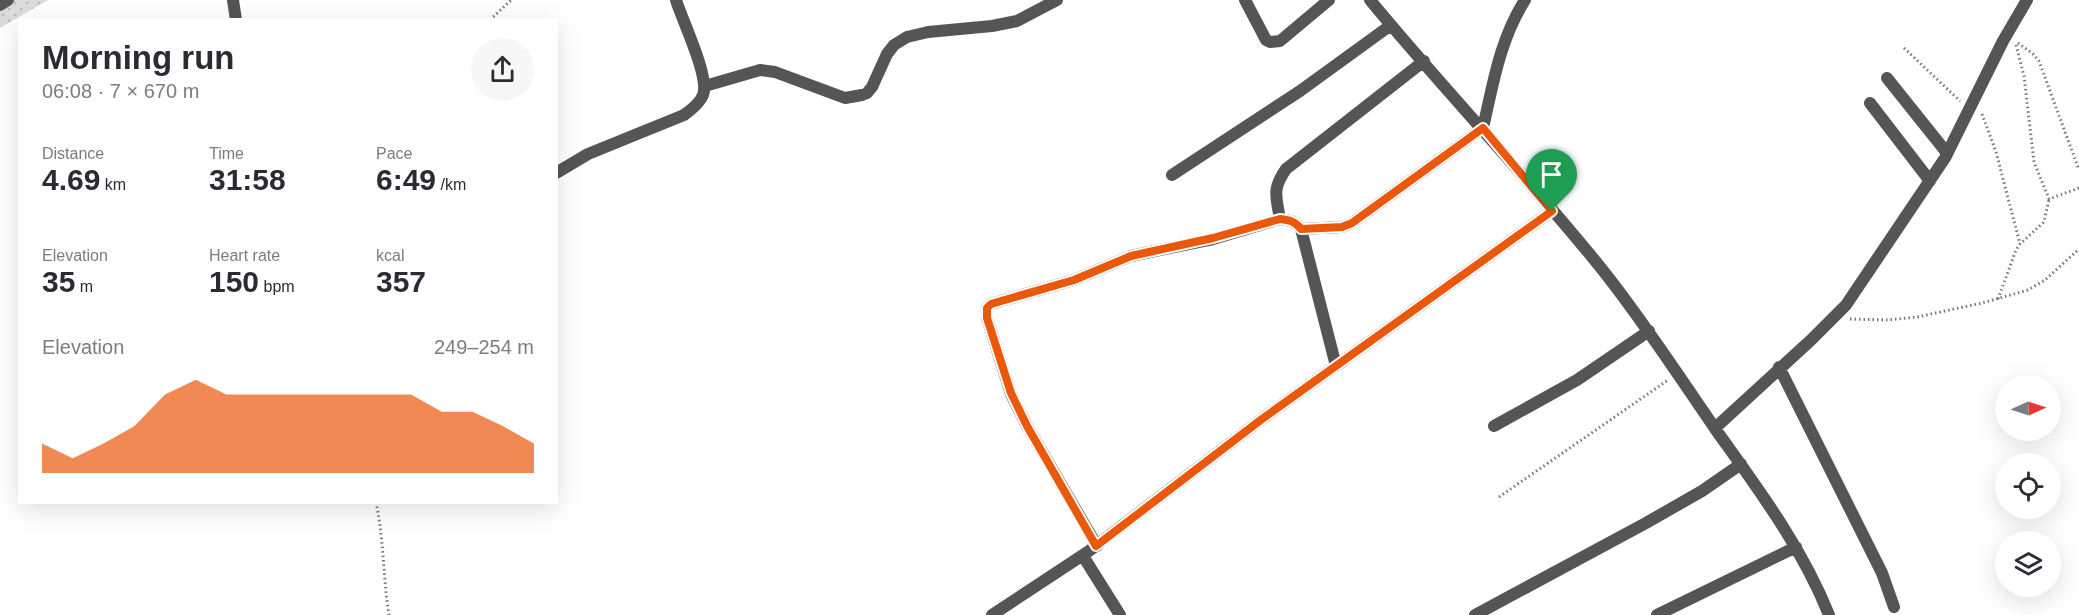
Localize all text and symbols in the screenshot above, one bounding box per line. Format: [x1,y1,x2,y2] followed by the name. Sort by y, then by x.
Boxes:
[471,38,534,101] button: share
[42,39,234,76] text: Morning run
[42,80,199,102] text: 06:08 · 7 × 670 m
[42,145,104,162] text: Distance
[209,145,244,162] text: Time
[376,145,412,162] text: Pace
[1526,149,1577,211] pin
[1535,158,1568,191] icon: arrive
[42,163,100,196] text: 4.69
[209,163,286,196] text: 31:58
[376,163,436,196] text: 6:49
[100,176,126,193] text: km
[436,176,466,193] text: /km
[42,247,108,264] text: Elevation
[209,247,280,264] text: Heart rate
[376,247,404,264] text: kcal
[42,265,75,298] text: 35
[209,265,259,298] text: 150
[376,265,426,298] text: 357
[75,278,93,295] text: m
[259,278,295,295] text: bpm
[42,336,124,358] text: Elevation
[434,336,534,358] text: 249–254 m
[1995,375,2061,441] north arrow
[1995,375,2061,597] map controls
[1995,453,2061,519] button: locate
[1995,531,2061,597] button: layers

